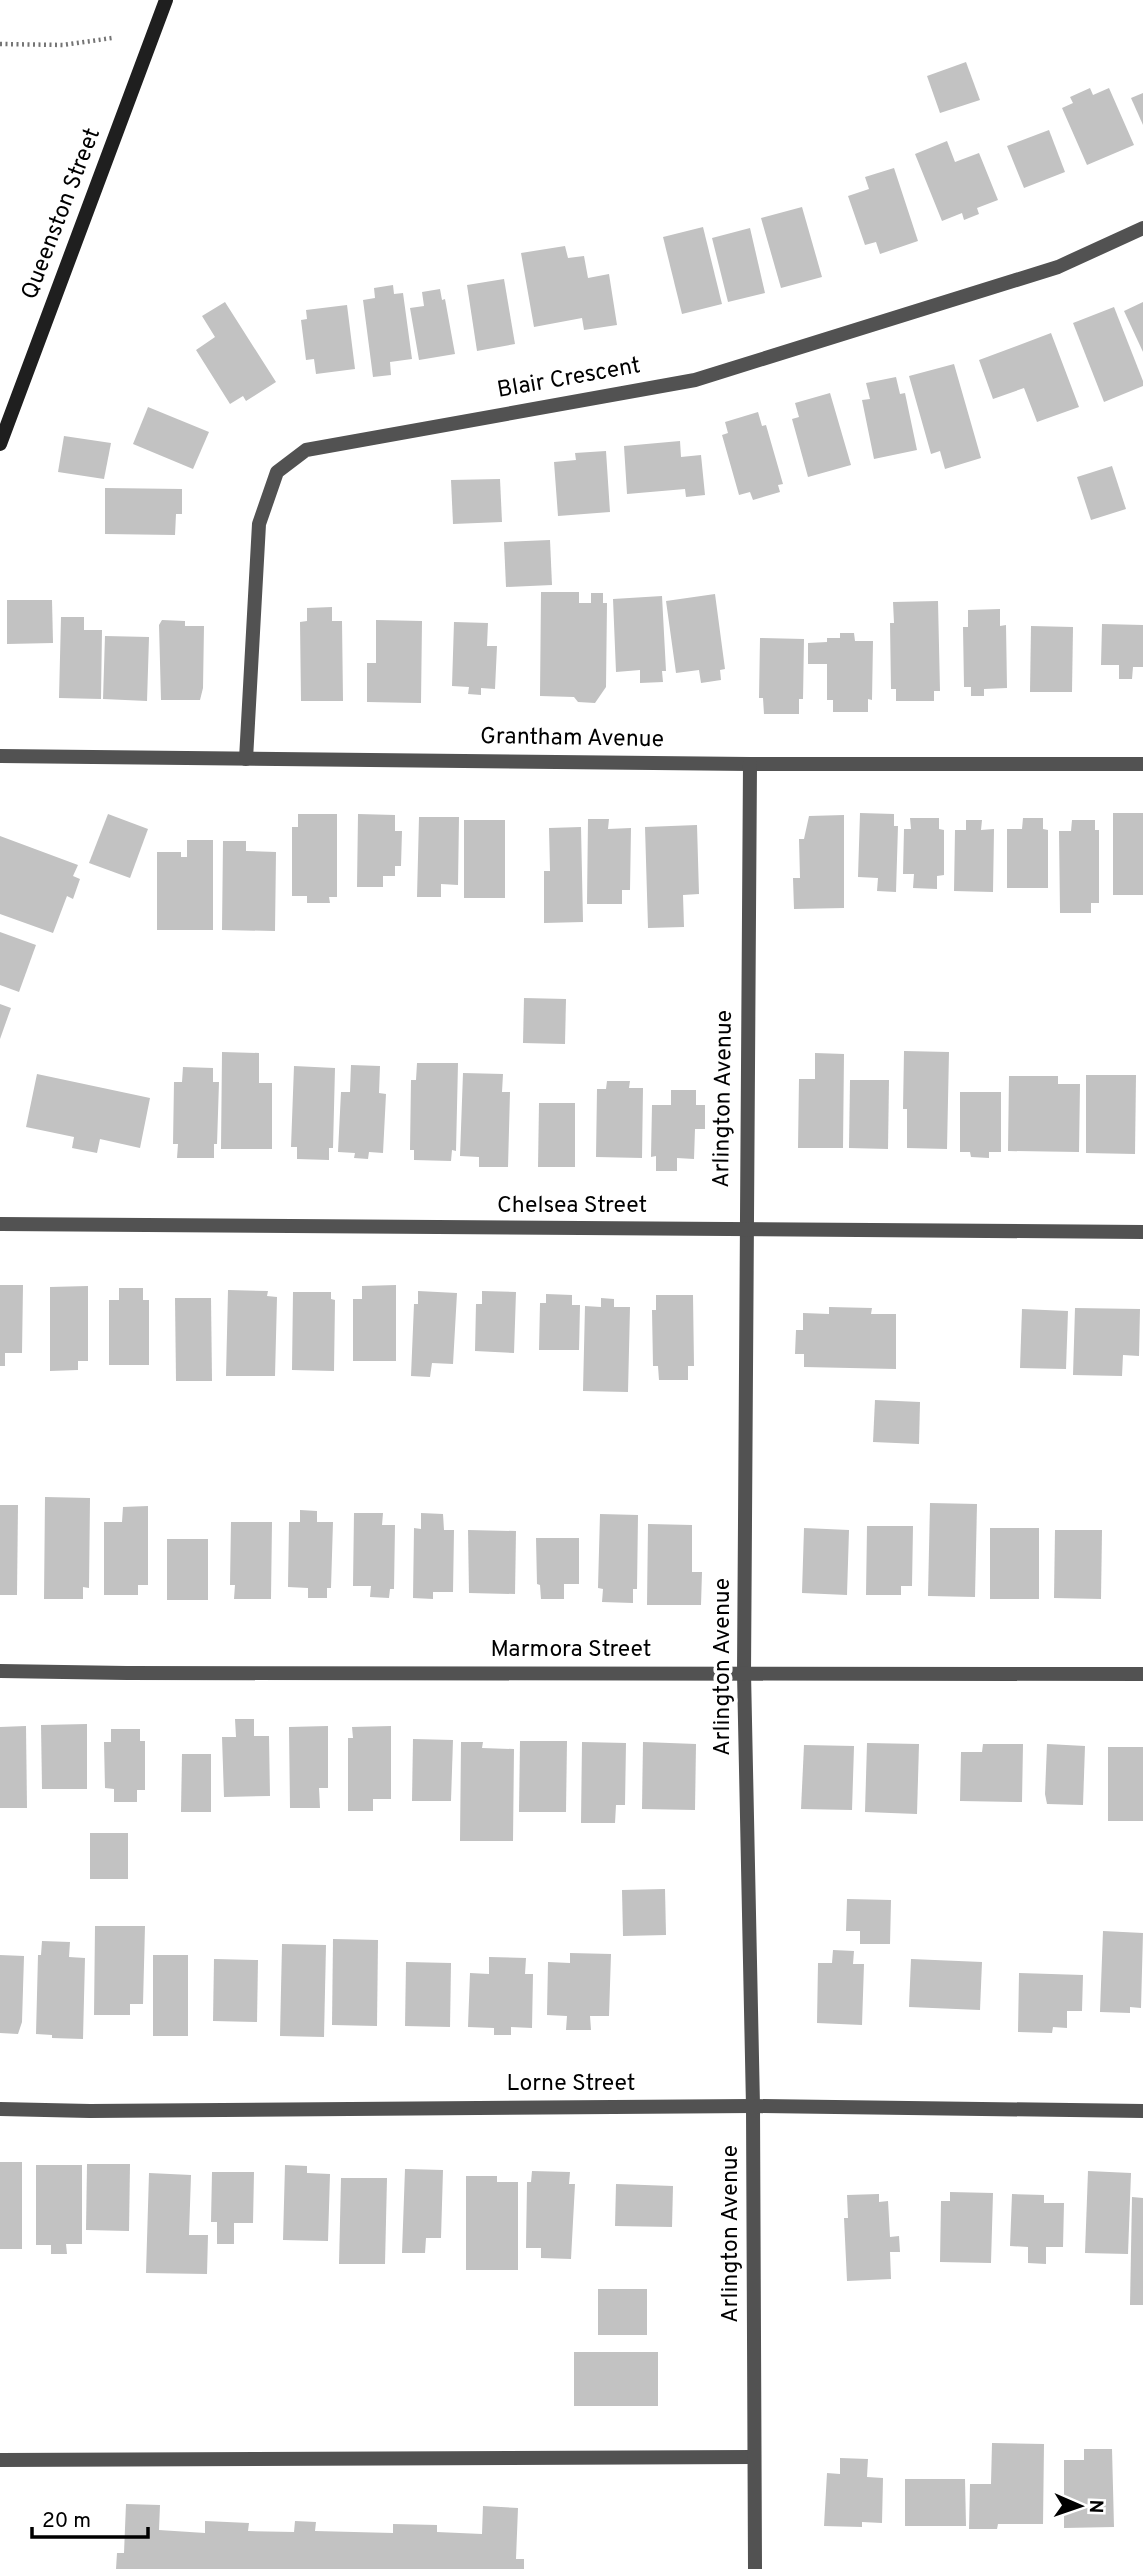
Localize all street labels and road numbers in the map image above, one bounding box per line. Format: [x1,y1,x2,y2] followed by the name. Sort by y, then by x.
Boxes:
[16,124,108,304] street label: Queenston Street
[495,352,643,406] street label: Blair Crescent
[480,723,664,755] street label: Grantham Avenue
[708,1010,740,1188] street label: Arlington Avenue
[497,1192,647,1221] street label: Chelsea Street
[709,1578,738,1756] street label: Arlington Avenue
[491,1636,651,1665] street label: Marmora Street
[507,2070,635,2099] street label: Lorne Street
[717,2145,746,2323] street label: Arlington Avenue

